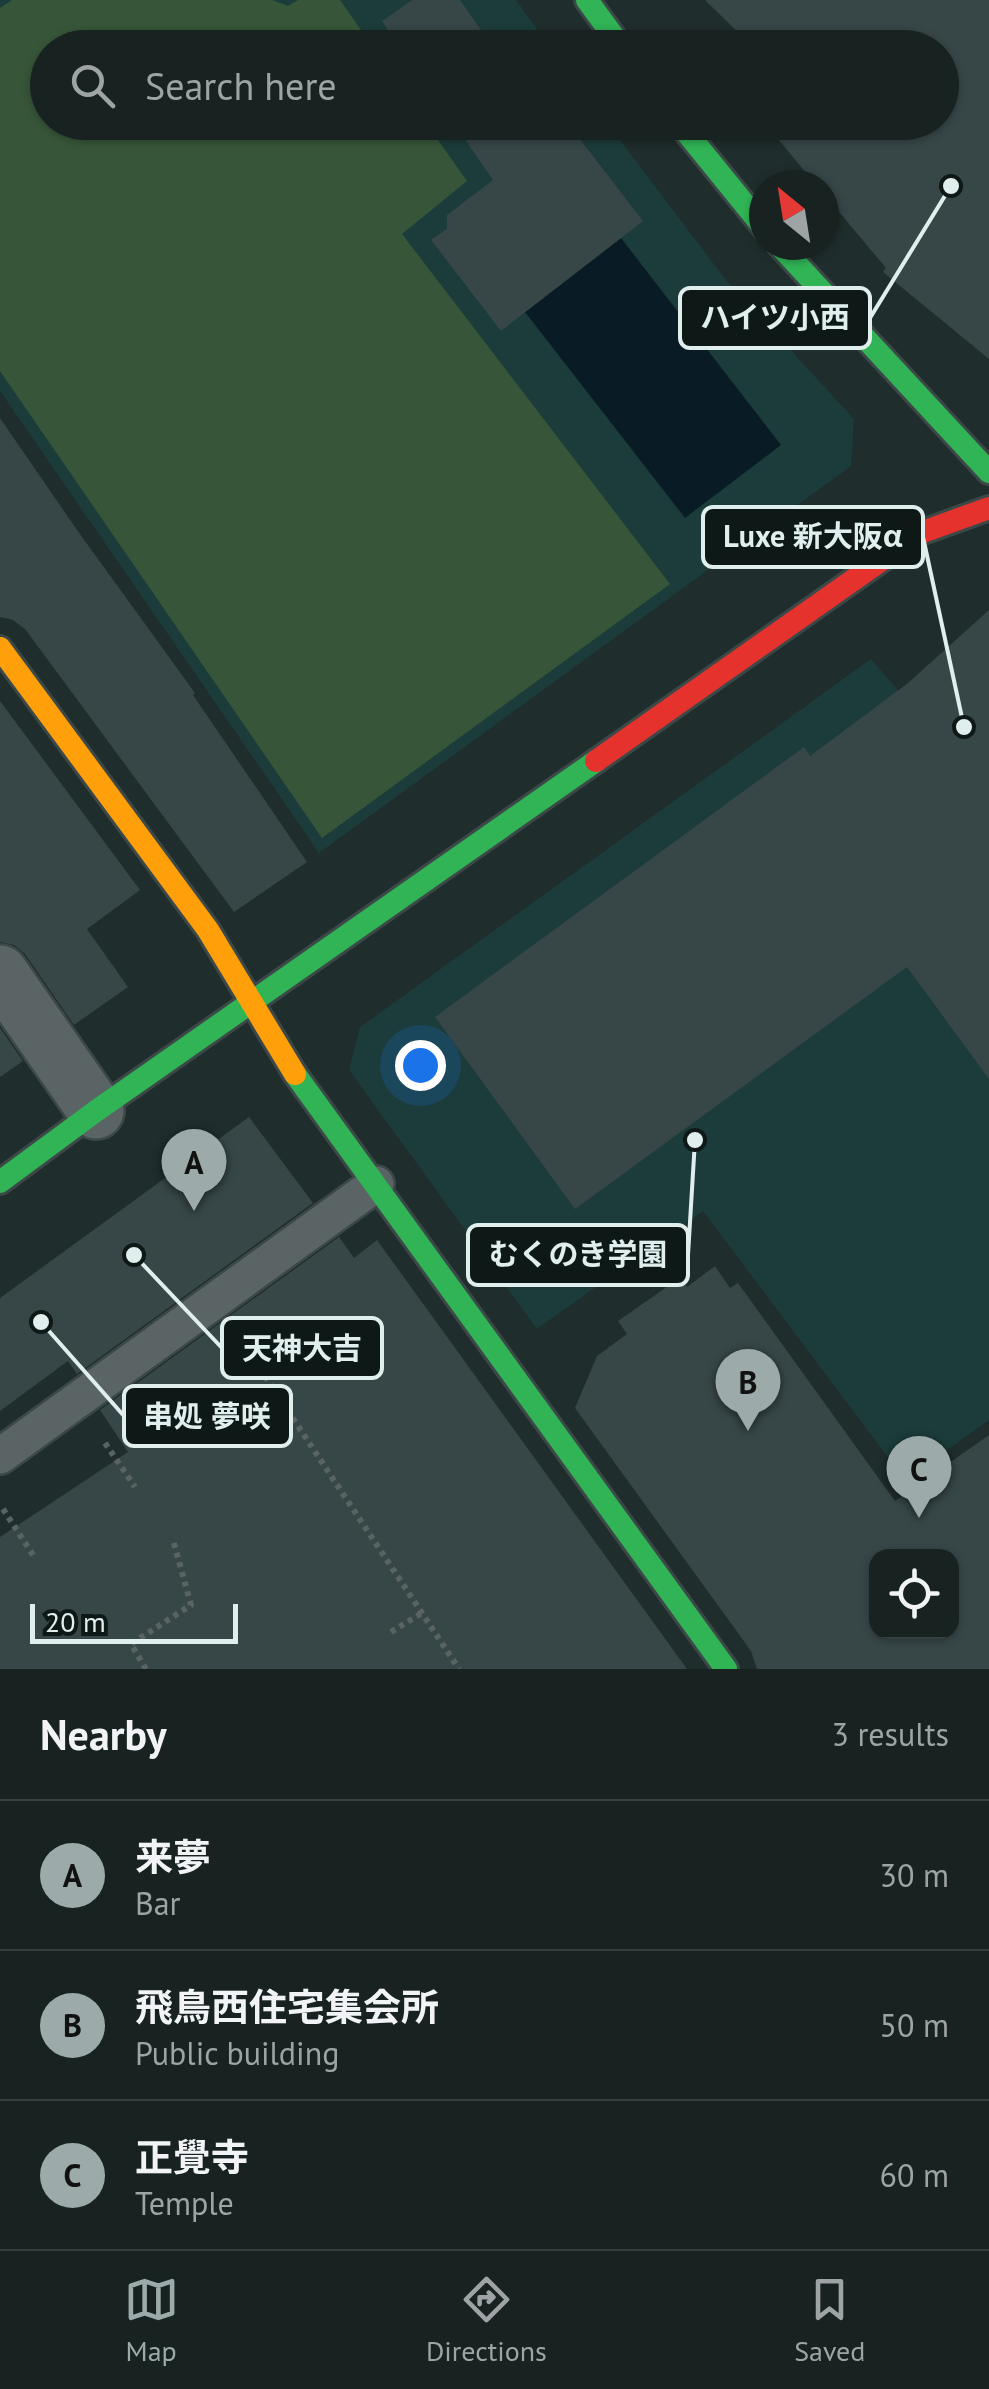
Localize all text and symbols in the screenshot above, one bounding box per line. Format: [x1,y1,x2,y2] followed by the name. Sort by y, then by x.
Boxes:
[30,30,959,140] search box
[65,58,120,113] icon: search
[145,61,337,110] text: Search here
[749,170,839,260] north arrow
[680,288,870,348] callout: ハイツ小西
[700,297,850,336] text: ハイツ小西
[703,507,923,567] callout: Luxe 新大阪α
[723,516,903,555] text: Luxe 新大阪α
[395,1040,446,1091] your location
[162,1128,226,1211] pin: A
[468,1225,688,1285] callout: むくのき学園
[488,1234,668,1273] text: むくのき学園
[222,1318,382,1378] callout: 天神大吉
[242,1328,362,1367] text: 天神大吉
[716,1348,780,1431] pin: B
[124,1386,291,1446] callout: 串処 夢咲
[143,1396,271,1435] text: 串処 夢咲
[886,1436,952,1518] pin: C
[869,1549,959,1639] map controls
[869,1549,959,1639] button: locate
[30,1599,238,1644] scale bar
[45,1603,106,1640] text: 20 m
[40,1707,167,1762] text: Nearby
[831,1713,949,1755] text: 3 results
[135,1832,211,1881] text: 来夢
[63,1854,82,1896] text: A
[880,1854,949,1896] text: 30 m
[135,1882,180,1924] text: Bar
[135,1982,439,2031] text: 飛鳥西住宅集会所
[63,2004,82,2046] text: B
[880,2004,949,2046] text: 50 m
[135,2032,339,2074] text: Public building
[135,2132,249,2181] text: 正覺寺
[64,2154,81,2196] text: C
[880,2154,949,2196] text: 60 m
[135,2182,234,2224] text: Temple
[124,2272,179,2369] tab: Map
[426,2272,547,2369] tab: Directions
[794,2272,865,2369] tab: Saved

